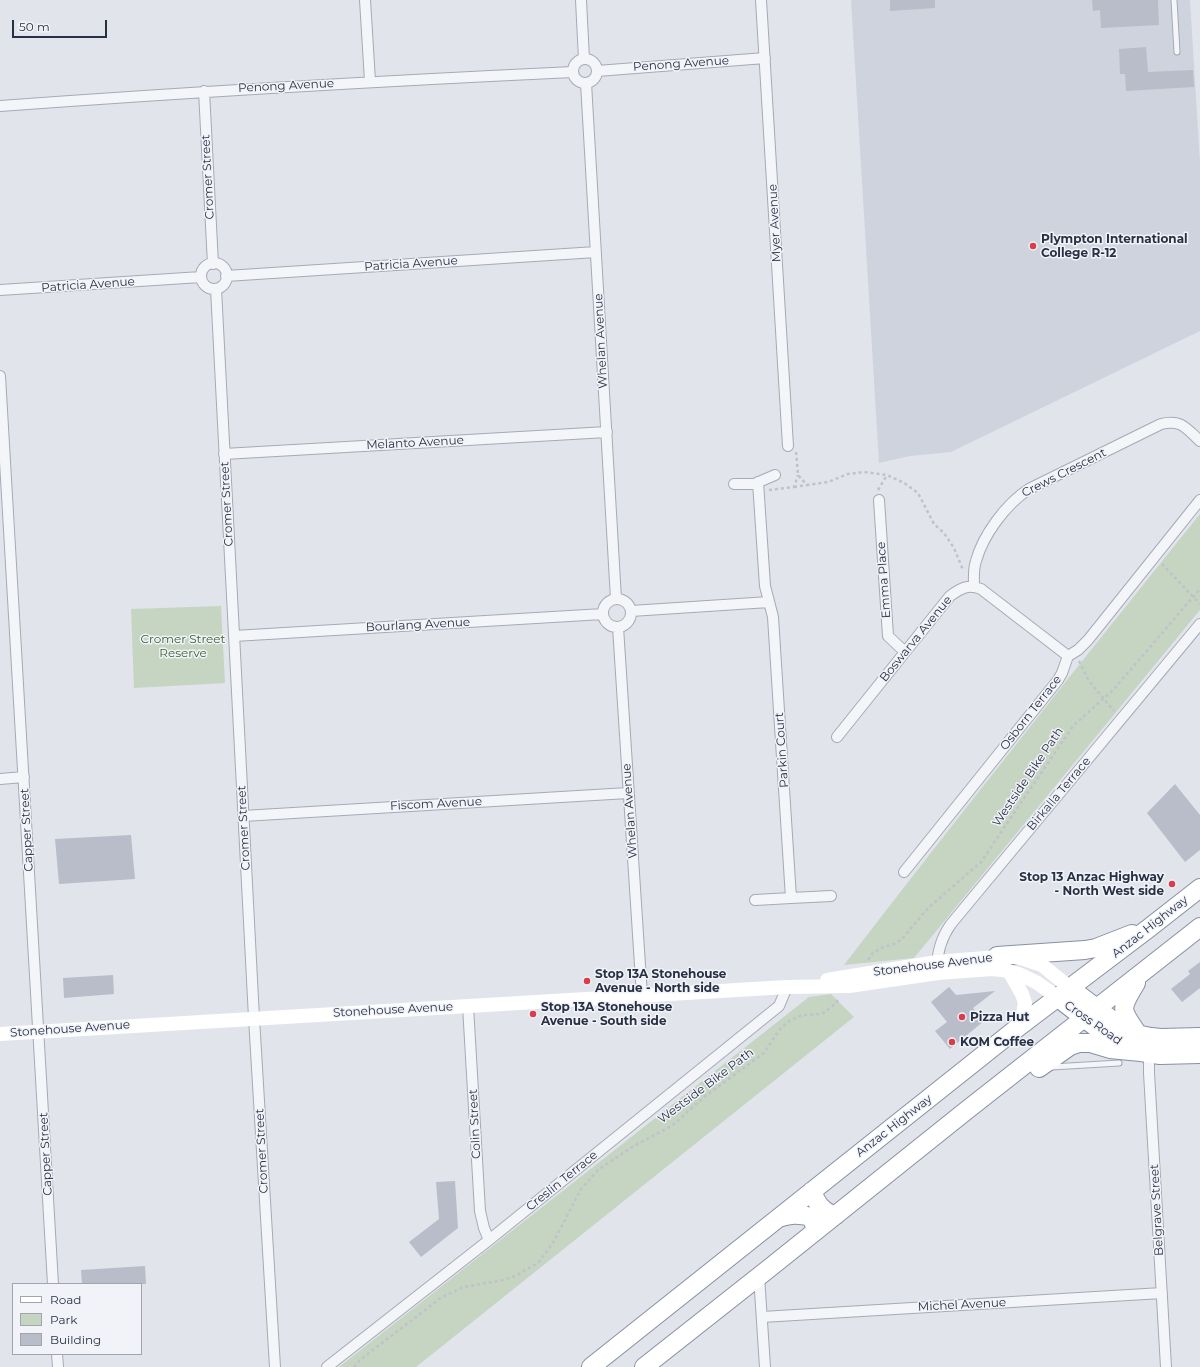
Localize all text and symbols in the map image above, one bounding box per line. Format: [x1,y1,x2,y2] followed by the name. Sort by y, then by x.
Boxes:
[14,12,109,38] scale bar
[19,19,50,34] text: 50 m
[633,53,729,75] street label: Penong Avenue
[238,76,334,96] street label: Penong Avenue
[199,134,217,220] street label: Cromer Street
[766,184,784,262] street label: Myer Avenue
[1041,232,1188,260] place label: Plympton International College R-12
[1028,241,1038,251] marker: Plympton International College R-12
[364,254,458,274] street label: Patricia Avenue
[41,275,135,295] street label: Patricia Avenue
[591,293,611,389] street label: Whelan Avenue
[366,433,464,453] street label: Melanto Avenue
[1019,445,1109,501] street label: Crews Crescent
[218,461,236,547] street label: Cromer Street
[874,541,894,619] street label: Emma Place
[877,593,955,685] street label: Boswarva Avenue
[365,615,471,635] street label: Bourlang Avenue
[141,632,225,660] park label: Cromer Street Reserve
[997,673,1065,753] street label: Osborn Terrace
[772,712,792,788] street label: Parkin Court
[989,725,1067,829] street label: Westside Bike Path
[1024,754,1094,834] street label: Birkalla Terrace
[619,763,641,859] street label: Whelan Avenue
[235,785,253,871] street label: Cromer Street
[18,788,36,872] street label: Capper Street
[390,794,482,814] street label: Fiscom Avenue
[1019,870,1164,898] place label: Stop 13 Anzac Highway - North West side
[1167,879,1177,889] marker: Stop 13 Anzac Highway - North West side
[1109,893,1191,961] street label: Anzac Highway
[872,951,994,979] street label: Stonehouse Avenue
[595,967,726,995] place label: Stop 13A Stonehouse Avenue - North side
[582,976,592,986] marker: Stop 13A Stonehouse Avenue - North side
[1061,998,1125,1048] street label: Cross Road
[333,1000,453,1020] street label: Stonehouse Avenue
[541,1000,672,1028] place label: Stop 13A Stonehouse Avenue - South side
[528,1009,538,1019] marker: Stop 13A Stonehouse Avenue - South side
[970,1010,1029,1024] place label: Pizza Hut
[957,1012,967,1022] marker: Pizza Hut
[10,1018,130,1040] street label: Stonehouse Avenue
[960,1035,1034,1049] place label: KOM Coffee
[947,1037,957,1047] marker: KOM Coffee
[655,1045,757,1127] street label: Westside Bike Path
[466,1089,484,1159] street label: Colin Street
[853,1092,935,1160] street label: Anzac Highway
[253,1108,271,1194] street label: Cromer Street
[37,1112,55,1196] street label: Capper Street
[523,1148,601,1214] street label: Creslin Terrace
[1147,1164,1167,1256] street label: Belgrave Street
[12,1283,142,1355] legend
[50,1292,81,1307] text: Road
[917,1295,1007,1315] street label: Michel Avenue
[50,1312,77,1327] text: Park
[50,1332,101,1347] text: Building

